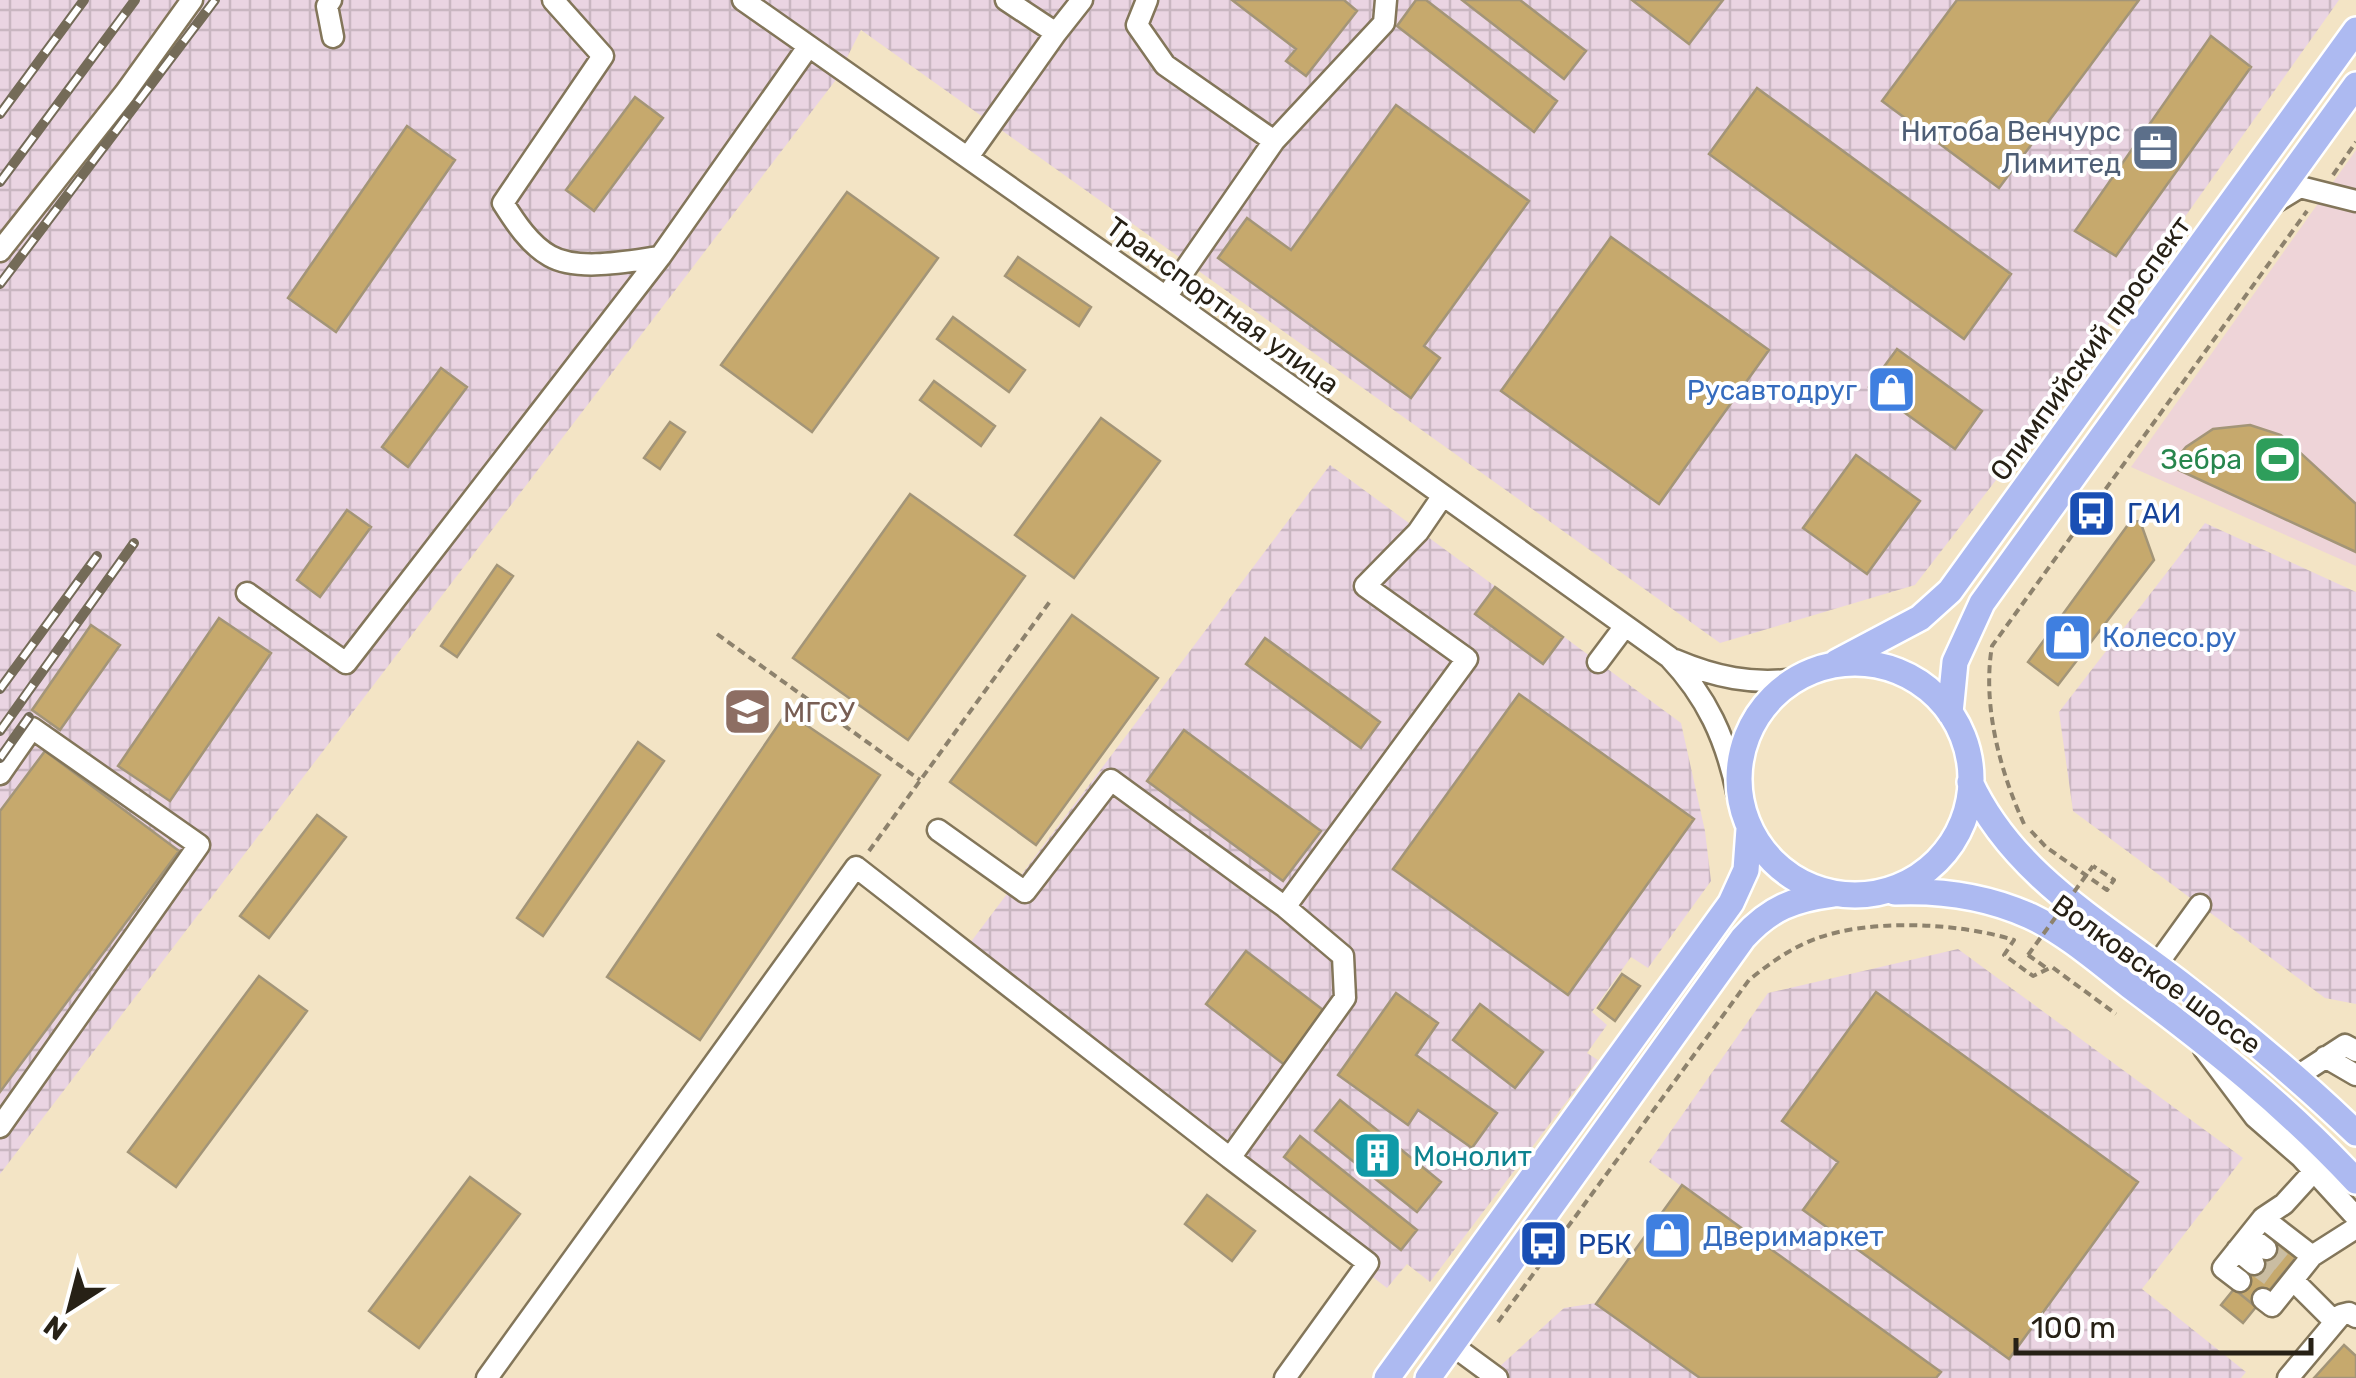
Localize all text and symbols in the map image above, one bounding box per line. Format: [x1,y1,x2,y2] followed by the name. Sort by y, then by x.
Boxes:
[1901,115,2121,180] place label: Нитоба Венчурс Лимитед
[2130,121,2182,173] office icon: Нитоба Венчурс Лимитед
[1983,209,2198,487] street label: Олимпийский проспект
[1100,210,1346,401] street label: Транспортная улица
[1866,364,1918,416] shop icon: Русавтодруг
[1687,374,1857,407] place label: Русавтодруг
[2251,433,2303,485] sports icon: Зебра
[2161,443,2242,476] place label: Зебра
[2066,487,2118,539] bus stop icon: ГАИ
[2127,497,2181,530] place label: ГАИ
[2041,611,2093,663] shop icon: Колесо.ру
[2102,621,2237,654] place label: Колесо.ру
[722,686,774,738] school or university icon: МГСУ
[783,696,855,729] place label: МГСУ
[2046,888,2268,1061] street label: Волковское шоссе
[1352,1130,1404,1182] building icon: Монолит
[1413,1140,1532,1173] place label: Монолит
[1642,1210,1694,1262] shop icon: Дверимаркет
[1517,1218,1569,1270] bus stop icon: РБК
[1703,1220,1884,1253] place label: Дверимаркет
[1578,1228,1632,1261] place label: РБК
[20,1258,120,1358] north arrow
[2016,1293,2311,1355] scale bar
[38,1309,73,1347] text: N
[2031,1310,2116,1346] text: 100 m

